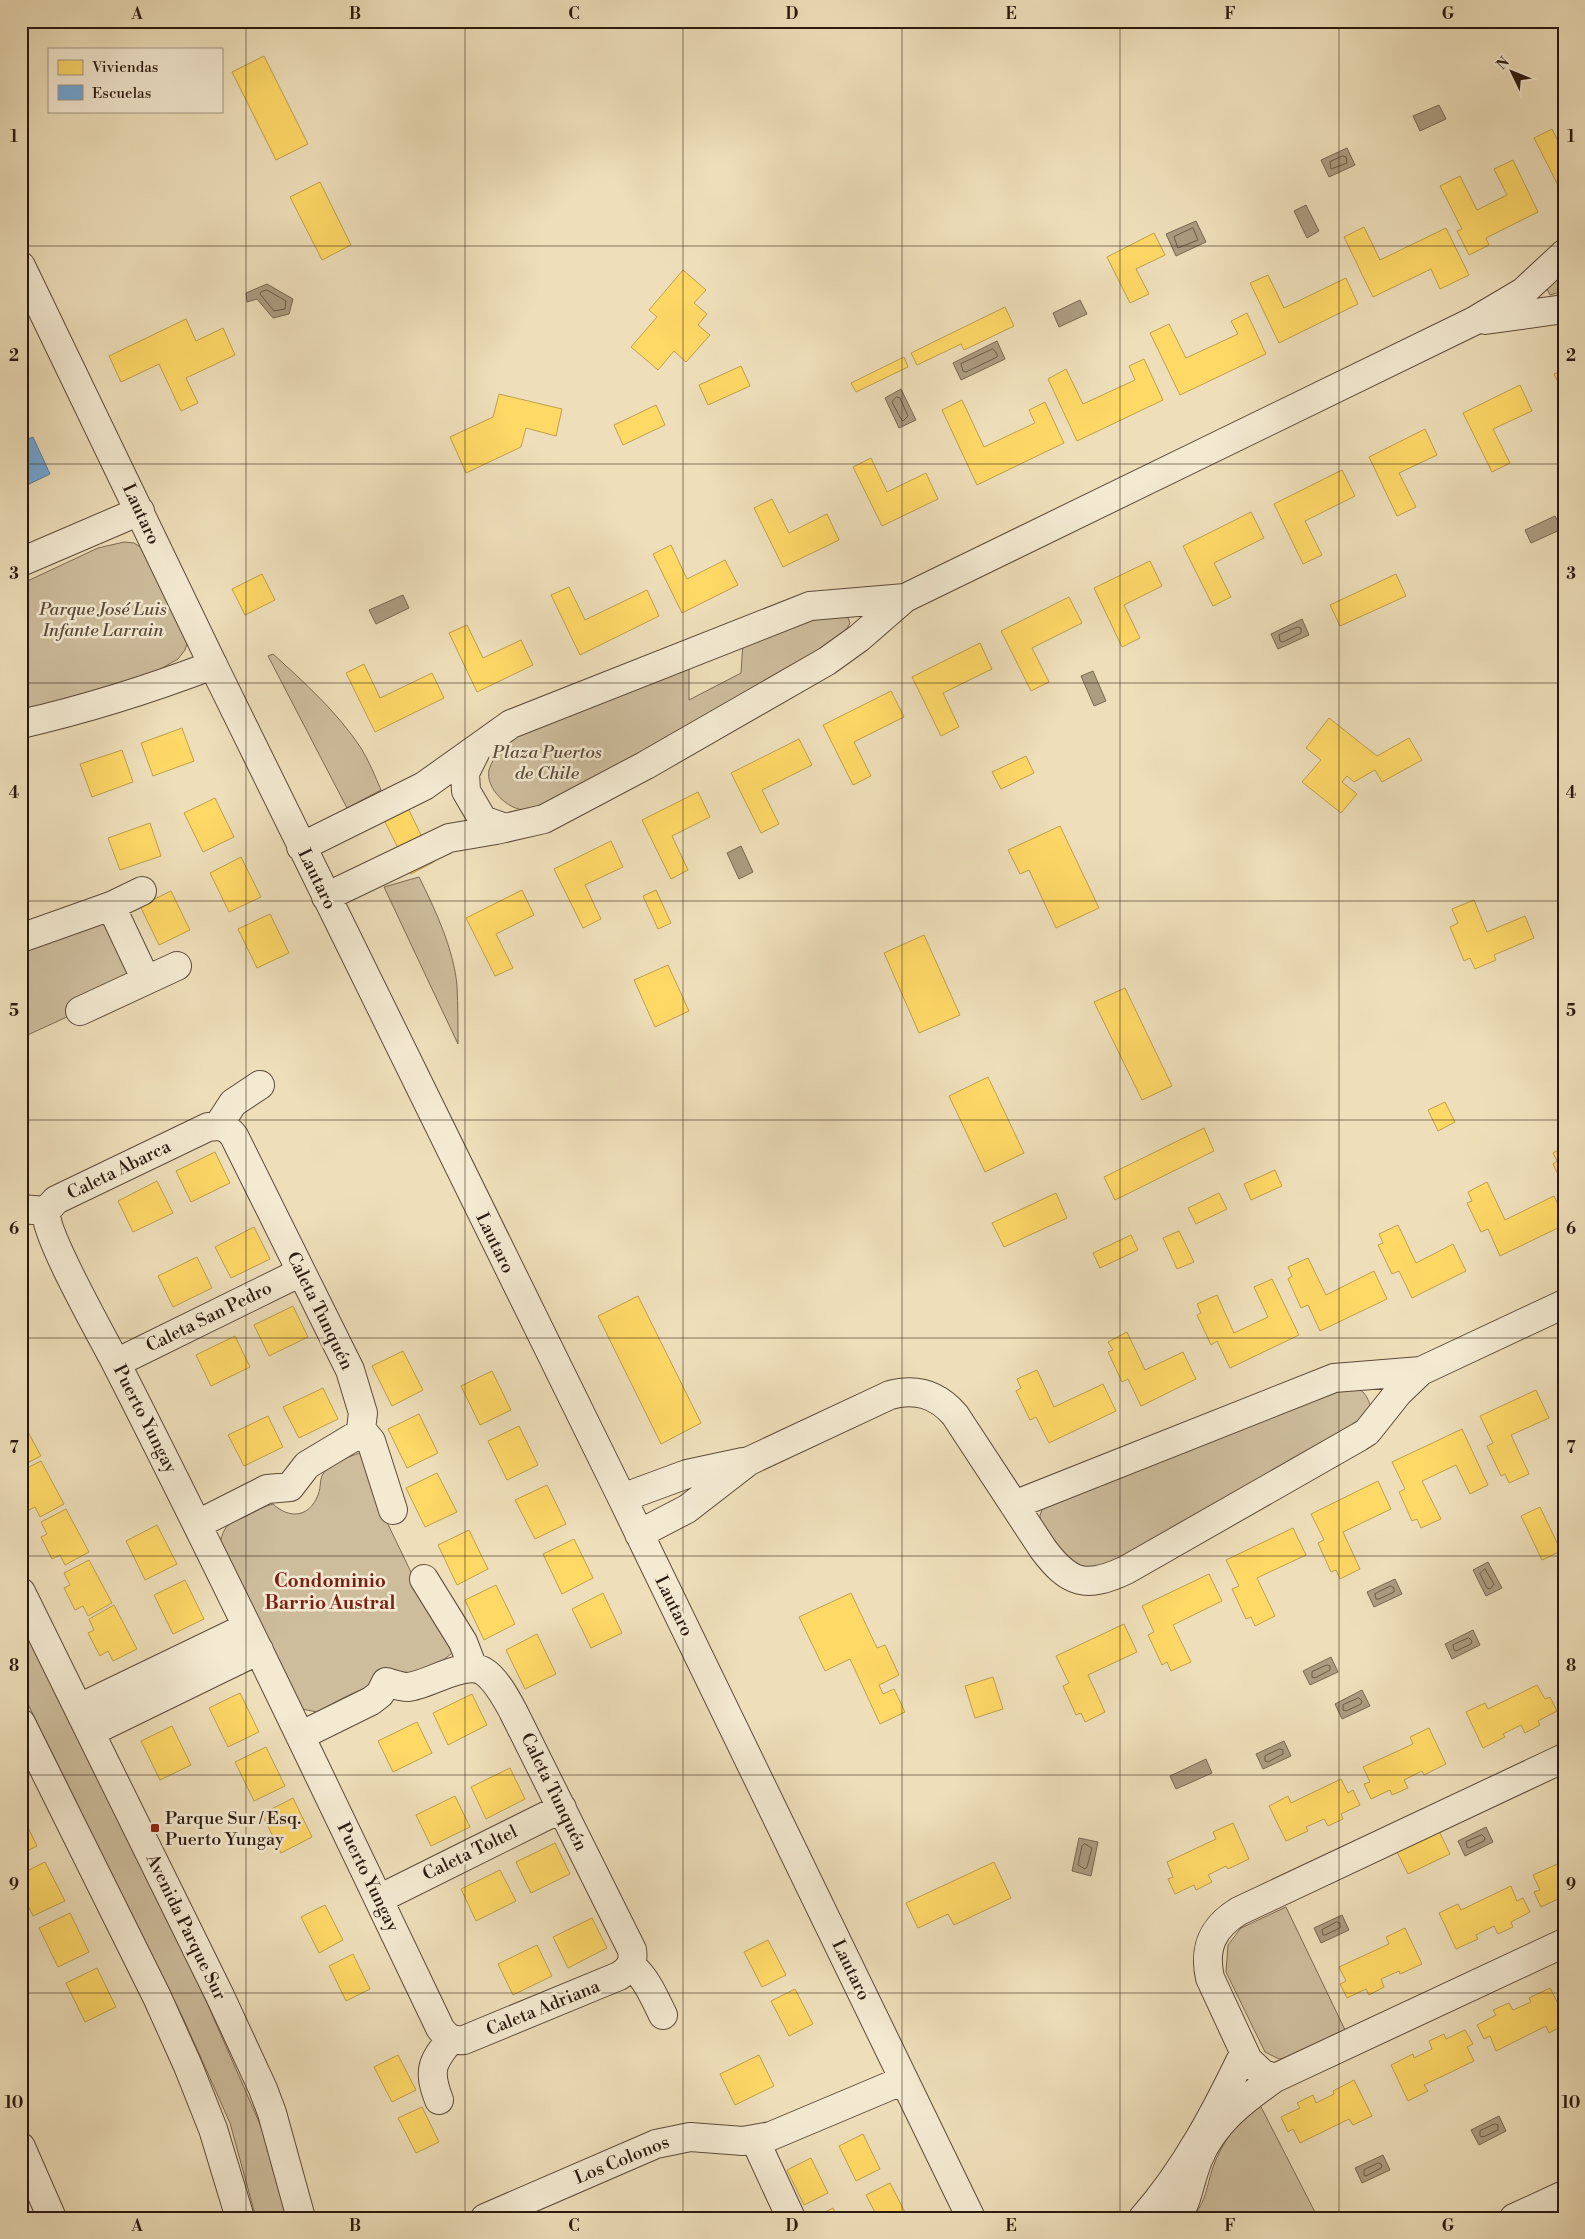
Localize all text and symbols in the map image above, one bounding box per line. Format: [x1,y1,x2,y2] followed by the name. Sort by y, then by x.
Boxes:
[130,4,143,24] text: A
[349,4,361,24] text: B
[568,4,580,24] text: C
[786,4,799,24] text: D
[1005,4,1017,24] text: E
[1224,4,1236,24] text: F
[1442,4,1455,24] text: G
[48,48,222,112] legend
[1488,48,1538,98] north arrow
[1493,54,1514,74] text: N
[91,58,158,77] text: Viviendas
[92,84,151,103] text: Escuelas
[10,127,18,147] text: 1
[1567,127,1575,147] text: 1
[9,346,19,366] text: 2
[1566,346,1576,366] text: 2
[117,480,165,548] street label: Lautaro
[9,564,19,584] text: 3
[1566,564,1576,584] text: 3
[38,598,167,642] park label: Parque José Luis Infante Larrain
[491,741,602,785] park label: Plaza Puertos de Chile
[9,783,20,803] text: 4
[1566,783,1577,803] text: 4
[292,845,342,913] street label: Lautaro
[9,1001,19,1021] text: 5
[1566,1001,1576,1021] text: 5
[63,1135,175,1205] street label: Caleta Abarca
[470,1209,520,1277] street label: Lautaro
[9,1219,19,1239] text: 6
[1566,1219,1576,1239] text: 6
[281,1248,359,1374] street label: Caleta Tunquén
[142,1277,276,1357] street label: Caleta San Pedro
[108,1361,182,1477] street label: Puerto Yungay
[9,1438,19,1458] text: 7
[1566,1438,1576,1458] text: 7
[264,1569,396,1615] district label: Condominio Barrio Austral
[649,1572,699,1640] street label: Lautaro
[9,1656,19,1676] text: 8
[1566,1656,1576,1676] text: 8
[515,1729,593,1855] street label: Caleta Tunquén
[165,1807,301,1851] place label: Parque Sur / Esq. Puerto Yungay
[332,1819,404,1936] street label: Puerto Yungay
[419,1820,522,1886] street label: Caleta Toltel
[149,1822,161,1834] marker: Parque Sur / Esq. Puerto Yungay
[140,1849,231,2004] street label: Avenida Parque Sur
[9,1875,19,1895] text: 9
[1566,1875,1576,1895] text: 9
[826,1936,876,2004] street label: Lautaro
[483,1974,604,2041] street label: Caleta Adriana
[5,2093,23,2113] text: 10
[1562,2093,1580,2113] text: 10
[571,2131,673,2189] street label: Los Colonos
[130,2216,143,2236] text: A
[349,2216,361,2236] text: B
[568,2216,580,2236] text: C
[786,2216,799,2236] text: D
[1005,2216,1017,2236] text: E
[1224,2216,1236,2236] text: F
[1442,2216,1455,2236] text: G

